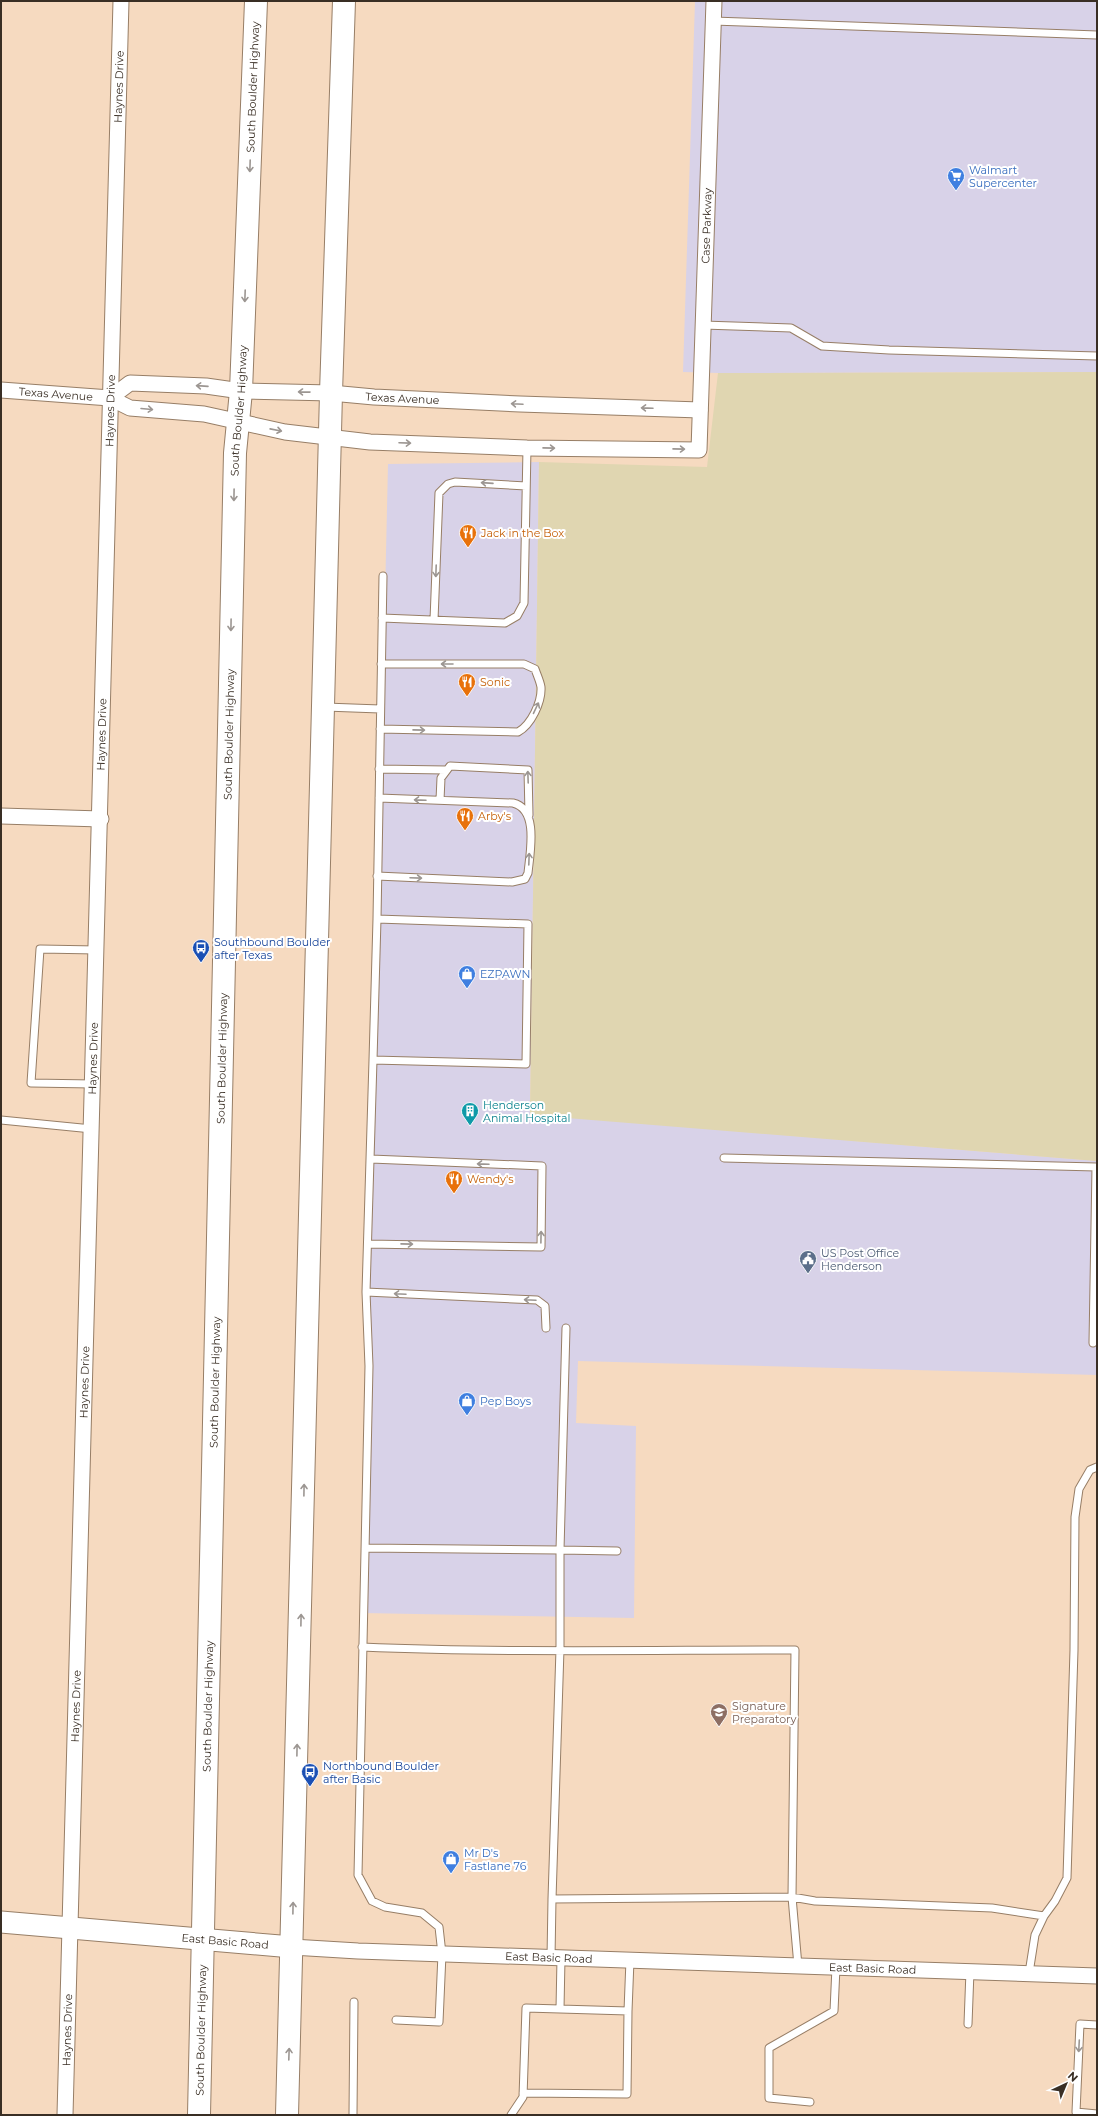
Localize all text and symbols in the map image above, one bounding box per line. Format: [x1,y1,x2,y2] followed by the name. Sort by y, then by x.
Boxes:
[243,21,262,153] street label: South Boulder Highway
[111,50,127,123] street label: Haynes Drive
[246,159,253,172] one-way arrow
[969,163,1037,190] place label: Walmart Supercenter
[946,166,966,191] supermarket icon: Walmart Supercenter
[698,188,715,264] street label: Case Parkway
[241,289,248,302] one-way arrow
[228,345,250,476] street label: South Boulder Highway
[102,374,118,447] street label: Haynes Drive
[196,382,209,389] one-way arrow
[18,384,94,404] street label: Texas Avenue
[298,388,311,396] one-way arrow
[365,389,440,407] street label: Texas Avenue
[511,400,524,408] one-way arrow
[641,405,654,412] one-way arrow
[140,406,153,413] one-way arrow
[269,426,282,434] one-way arrow
[398,439,411,447] one-way arrow
[542,444,555,452] one-way arrow
[672,445,685,453] one-way arrow
[481,480,494,487] one-way arrow
[230,488,238,501] one-way arrow
[458,523,478,548] restaurant icon: Jack in the Box
[480,526,564,540] place label: Jack in the Box
[432,564,440,577] one-way arrow
[228,618,235,631] one-way arrow
[441,660,454,668] one-way arrow
[220,668,237,800] street label: South Boulder Highway
[457,672,477,697] restaurant icon: Sonic
[480,675,510,689] place label: Sonic
[94,698,110,771] street label: Haynes Drive
[533,702,540,714] one-way arrow
[412,726,425,734] one-way arrow
[525,771,532,784] one-way arrow
[414,796,427,804] one-way arrow
[455,806,475,831] restaurant icon: Arby's
[478,809,512,823] place label: Arby's
[526,853,533,866] one-way arrow
[409,874,422,882] one-way arrow
[214,935,331,962] place label: Southbound Boulder after Texas
[191,938,211,963] bus stop icon: Southbound Boulder after Texas
[457,964,477,989] shop icon: EZPAWN
[480,967,530,981] place label: EZPAWN
[213,992,230,1124] street label: South Boulder Highway
[85,1022,101,1095] street label: Haynes Drive
[483,1098,571,1125] place label: Henderson Animal Hospital
[460,1101,480,1126] building icon: Henderson Animal Hospital
[477,1160,490,1168] one-way arrow
[444,1169,464,1194] restaurant icon: Wendy's
[467,1172,514,1186] place label: Wendy's
[537,1231,545,1244] one-way arrow
[400,1240,413,1248] one-way arrow
[821,1246,899,1273] place label: US Post Office Henderson
[798,1249,818,1274] public building icon: US Post Office Henderson
[394,1290,407,1298] one-way arrow
[524,1296,537,1303] one-way arrow
[206,1316,223,1448] street label: South Boulder Highway
[76,1346,92,1419] street label: Haynes Drive
[457,1391,477,1416] shop icon: Pep Boys
[480,1394,532,1408] place label: Pep Boys
[300,1484,308,1497] one-way arrow
[297,1614,304,1627] one-way arrow
[199,1640,216,1772] street label: South Boulder Highway
[68,1669,84,1743] street label: Haynes Drive
[732,1699,796,1726] place label: Signature Preparatory
[709,1702,729,1727] school or university icon: Signature Preparatory
[293,1744,301,1757] one-way arrow
[323,1759,439,1786] place label: Northbound Boulder after Basic
[300,1762,320,1787] bus stop icon: Northbound Boulder after Basic
[464,1846,527,1873] place label: Mr D's Fastlane 76
[441,1849,461,1874] shop icon: Mr D's Fastlane 76
[289,1902,297,1915] one-way arrow
[181,1931,269,1952] street label: East Basic Road
[505,1949,593,1966] street label: East Basic Road
[829,1960,917,1977] street label: East Basic Road
[192,1964,209,2096] street label: South Boulder Highway
[59,1993,75,2066] street label: Haynes Drive
[1075,2039,1083,2052] one-way arrow
[285,2048,293,2061] one-way arrow
[1046,2064,1086,2104] north arrow
[1065,2069,1081,2085] text: N

